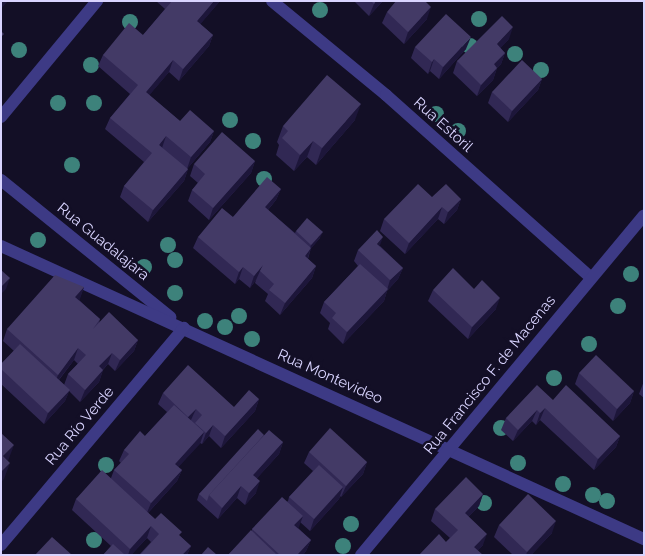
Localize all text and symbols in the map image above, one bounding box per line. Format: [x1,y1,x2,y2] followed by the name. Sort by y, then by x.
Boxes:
[410,94,476,156] street label: Rua Estoril
[53,199,153,285] street label: Rua Guadalajara
[420,292,560,458] street label: Rua Francisco F. de Macenas
[275,346,385,408] street label: Rua Montevideo
[42,383,118,469] street label: Rua Río Verde

